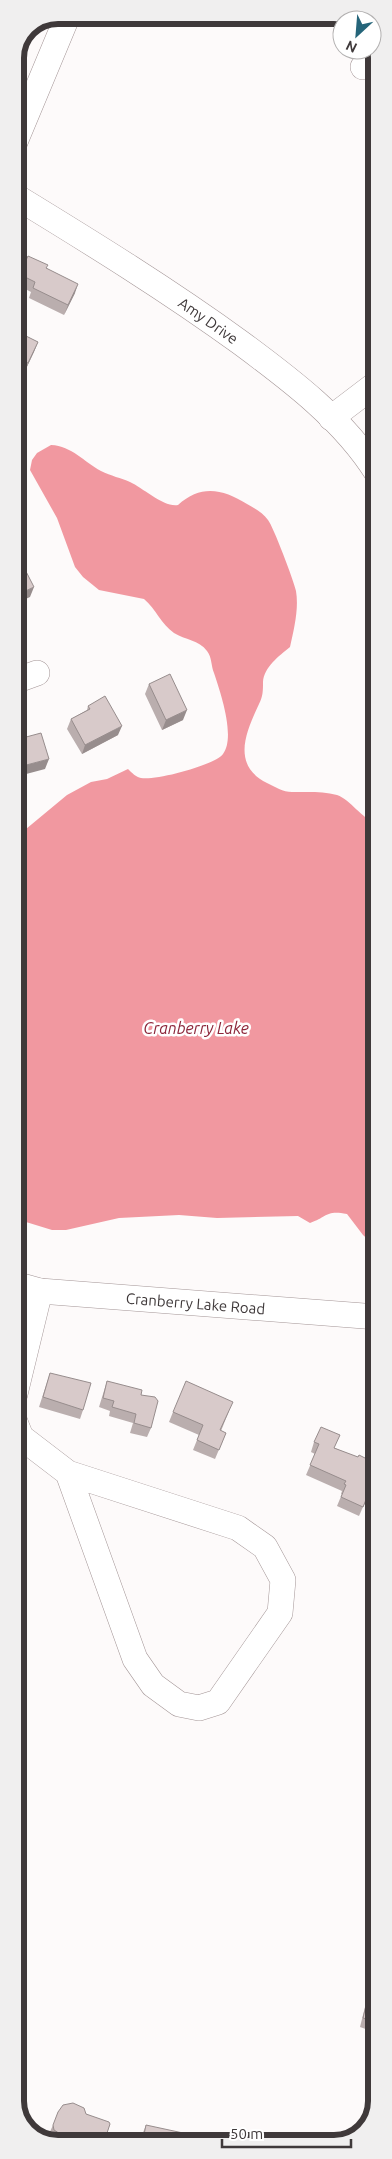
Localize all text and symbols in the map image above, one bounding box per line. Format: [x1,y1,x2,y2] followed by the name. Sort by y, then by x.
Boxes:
[332,10,382,60] north arrow
[343,37,360,56] text: N
[175,294,242,347] street label: Amy Drive
[143,1019,249,1037] water label: Cranberry Lake
[125,1289,266,1317] street label: Cranberry Lake Road
[222,2116,351,2148] scale bar
[230,2125,263,2142] text: 50 m

